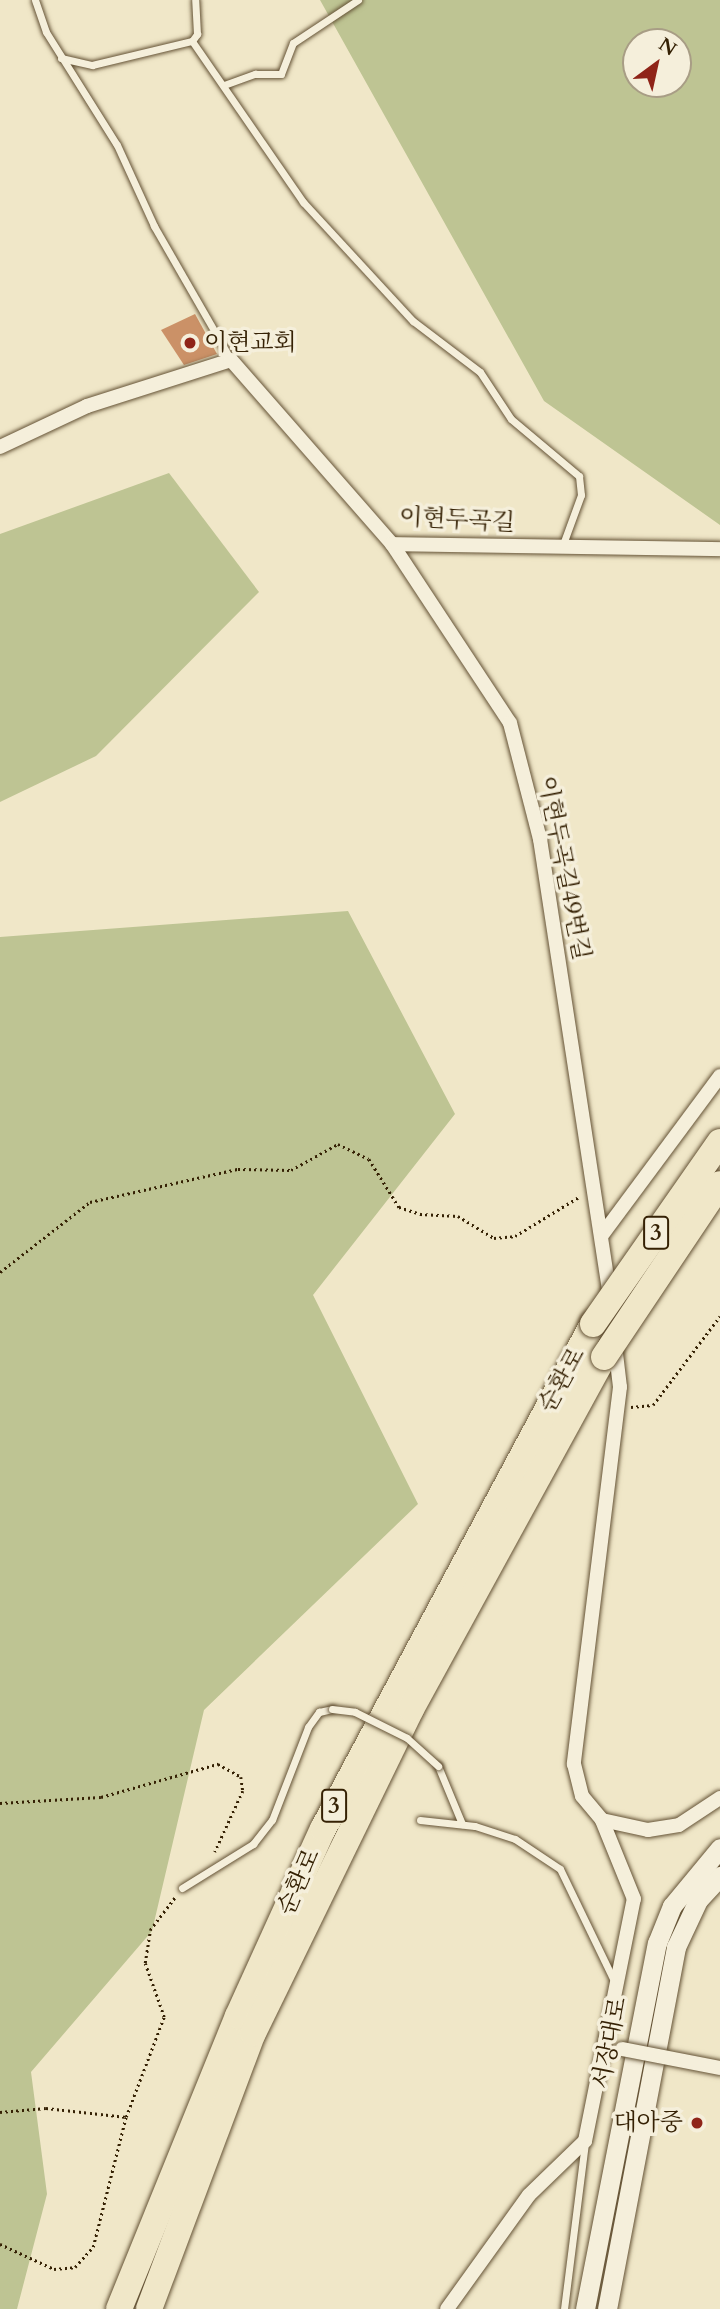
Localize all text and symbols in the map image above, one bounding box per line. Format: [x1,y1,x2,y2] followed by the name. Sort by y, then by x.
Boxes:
[622,28,692,98] north arrow
[653,32,681,62] text: N
[204,329,297,357] place label: 이현교회
[182,335,198,351] marker: 이현교회
[398,503,516,537] street label: 이현두곡길
[532,774,596,962] street label: 이현두곡길49번길
[642,1214,670,1252] road number: 3
[533,1343,591,1417] street label: 순환로
[320,1786,348,1826] road number: 3
[272,1844,326,1920] street label: 순환로
[587,1995,633,2091] street label: 서장대로
[613,2109,683,2137] place label: 대아중
[689,2115,705,2131] marker: 대아중

